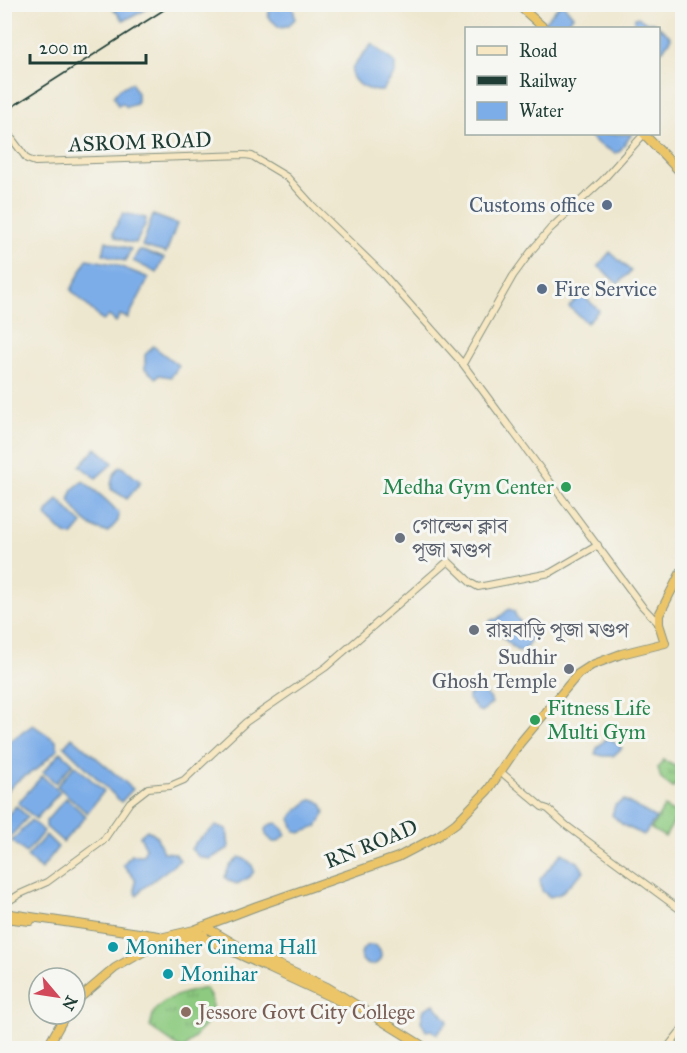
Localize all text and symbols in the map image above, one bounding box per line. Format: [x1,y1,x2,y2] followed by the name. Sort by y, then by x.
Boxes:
[30,27,146,65] scale bar
[465,27,660,135] legend
[39,37,88,59] text: 200 m
[519,40,557,62] text: Road
[519,70,577,92] text: Railway
[519,100,564,122] text: Water
[67,127,212,158] street label: ASROM ROAD
[469,192,595,218] place label: Customs office
[600,198,614,212] marker: Customs office
[554,276,657,302] place label: Fire Service
[535,282,549,296] marker: Fire Service
[382,474,554,500] place label: Medha Gym Center
[559,480,573,494] marker: Medha Gym Center
[412,513,509,563] place label: গোল্ডেন ক্লাব পূজা মণ্ডপ
[393,531,407,545] marker: গোল্ডেন ক্লাব পূজা মণ্ডপ
[485,617,629,643] place label: রায়বাড়ি পূজা মণ্ডপ
[467,623,481,637] marker: রায়বাড়ি পূজা মণ্ডপ
[432,644,557,694] place label: Sudhir Ghosh Temple
[562,662,576,676] marker: Sudhir Ghosh Temple
[547,695,651,745] place label: Fitness Life Multi Gym
[528,713,542,727] marker: Fitness Life Multi Gym
[321,814,421,874] street label: RN ROAD
[125,934,317,960] place label: Moniher Cinema Hall
[106,940,120,954] marker: Moniher Cinema Hall
[180,961,258,987] place label: Monihar
[27,966,87,1026] north arrow
[161,967,175,981] marker: Monihar
[58,992,81,1014] text: N
[196,999,415,1025] place label: Jessore Govt City College
[179,1005,193,1019] marker: Jessore Govt City College

